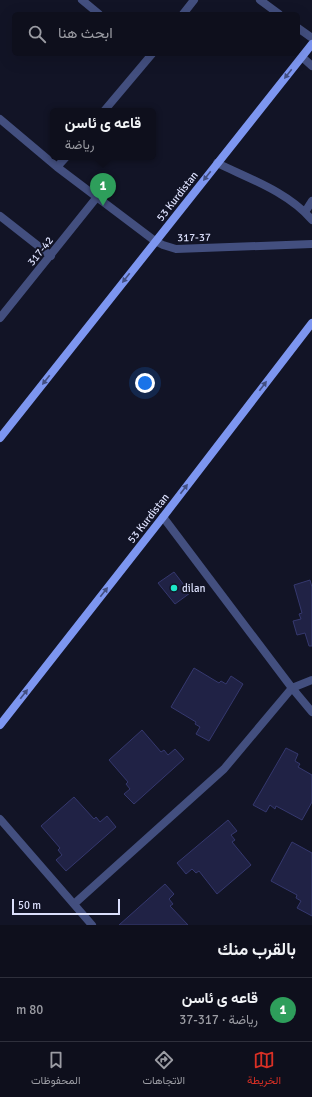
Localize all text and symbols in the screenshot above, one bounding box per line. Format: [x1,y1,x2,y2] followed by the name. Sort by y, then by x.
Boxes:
[12,12,300,56] search box
[26,23,48,45] icon: search
[58,24,113,42] text: ابحث هنا
[283,69,292,80] one-way arrow
[50,108,156,160] popup
[65,114,141,132] text: قاعه ى ئاسن
[65,137,94,153] text: رياضة
[154,169,201,224] street label: 53 Kurdistan
[203,171,211,182] one-way arrow
[90,173,116,206] pin: 1
[177,231,211,244] street label: 317-37
[25,234,56,268] street label: 317-42
[122,273,131,284] one-way arrow
[135,373,155,393] your location
[41,375,50,386] one-way arrow
[259,381,267,391] one-way arrow
[180,484,189,495] one-way arrow
[125,491,172,546] street label: 53 Kurdistan
[182,582,206,595] place label: dilan
[169,583,179,593] marker: dilan
[100,586,109,597] one-way arrow
[20,688,28,699] one-way arrow
[12,897,120,916] scale bar
[18,899,41,912] text: 50 m
[218,939,296,960] text: بالقرب منك
[182,989,258,1007] text: قاعه ى ئاسن
[16,1002,43,1018] text: 80 m
[279,1002,287,1018] text: 1
[179,1012,258,1028] text: رياضة · 317-37
[31,1049,81,1090] tab: المحفوظات
[142,1049,185,1090] tab: الاتجاهات
[247,1049,281,1090] tab: الخريطة

